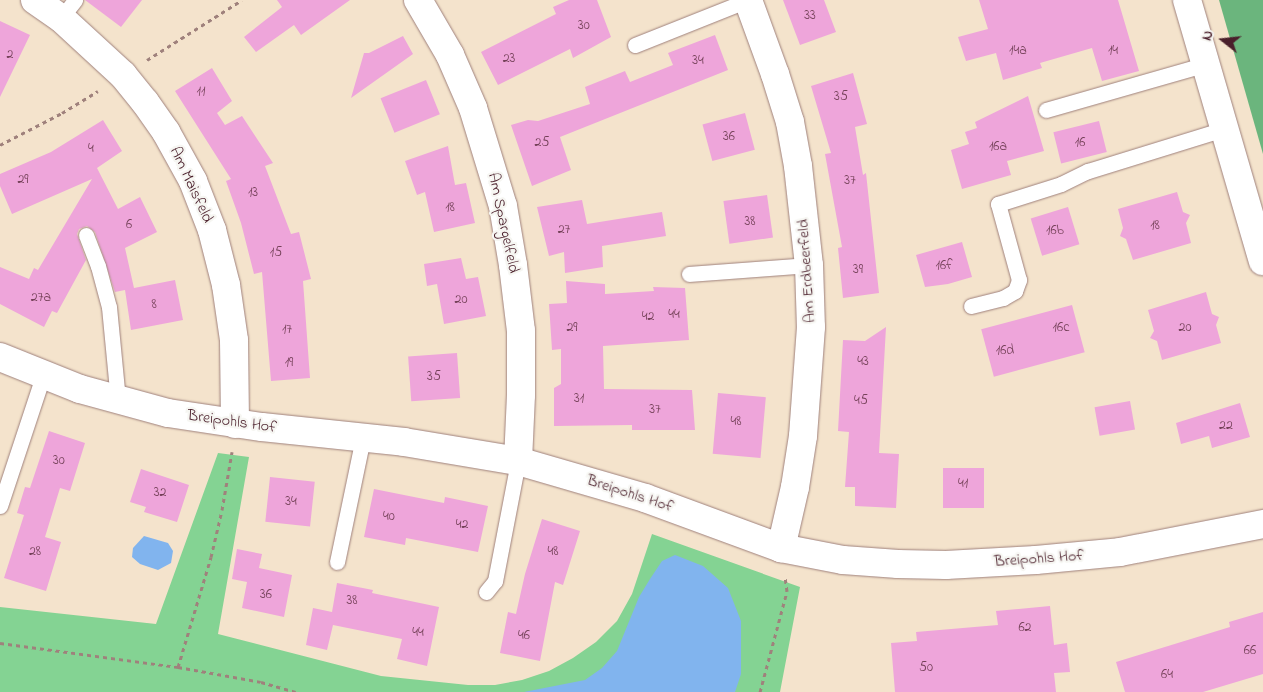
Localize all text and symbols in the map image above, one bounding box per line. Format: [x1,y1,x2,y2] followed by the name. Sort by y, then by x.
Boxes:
[804,8,816,24] house number: 33
[1198,15,1248,65] north arrow
[578,18,590,34] house number: 30
[1197,28,1219,43] text: N
[1009,43,1027,59] house number: 14a
[1108,43,1118,59] house number: 14
[7,47,13,63] house number: 2
[503,51,515,67] house number: 23
[692,53,704,69] house number: 34
[197,84,205,100] house number: 11
[834,89,848,105] house number: 35
[723,129,735,145] house number: 36
[535,135,549,151] house number: 25
[1075,135,1085,151] house number: 16
[989,139,1007,155] house number: 16a
[88,141,94,157] house number: 4
[165,144,217,226] street label: Am Maisfeld
[483,171,523,275] street label: Am Spargelfeld
[17,172,29,188] house number: 29
[844,173,856,189] house number: 37
[248,185,258,201] house number: 13
[445,200,455,216] house number: 18
[744,214,756,230] house number: 38
[126,217,132,233] house number: 6
[794,218,820,324] street label: Am Erdbeerfeld
[1150,218,1160,234] house number: 18
[558,222,570,238] house number: 27
[1046,223,1064,239] house number: 16b
[270,245,282,261] house number: 15
[935,258,953,274] house number: 16f
[853,262,863,278] house number: 39
[31,290,51,306] house number: 27a
[454,292,468,308] house number: 20
[151,297,157,313] house number: 8
[668,307,680,323] house number: 44
[642,309,654,325] house number: 42
[566,320,578,336] house number: 29
[1053,320,1069,336] house number: 16c
[1178,320,1192,336] house number: 20
[282,322,292,338] house number: 17
[996,343,1014,359] house number: 16d
[857,354,869,370] house number: 43
[285,355,293,371] house number: 19
[427,369,441,385] house number: 35
[574,391,584,407] house number: 31
[854,393,868,409] house number: 45
[649,402,661,418] house number: 37
[186,406,278,438] street label: Breipohls Hof
[730,414,742,430] house number: 48
[1219,418,1233,434] house number: 22
[53,453,65,469] house number: 30
[584,471,676,517] street label: Breipohls Hof
[958,476,968,492] house number: 41
[154,485,166,501] house number: 32
[285,494,297,510] house number: 34
[383,509,395,525] house number: 40
[456,517,468,533] house number: 42
[29,544,41,560] house number: 28
[547,544,559,560] house number: 48
[994,546,1084,572] street label: Breipohls Hof
[260,587,272,603] house number: 36
[346,593,358,609] house number: 38
[1018,620,1032,636] house number: 62
[412,625,424,641] house number: 44
[518,628,530,644] house number: 46
[1244,643,1256,659] house number: 66
[919,660,933,676] house number: 50
[1161,667,1173,683] house number: 64

